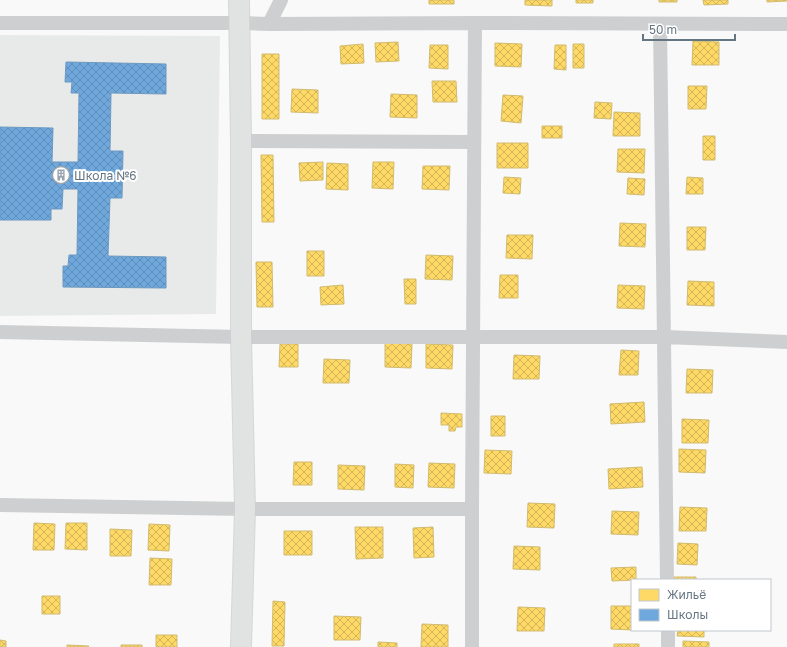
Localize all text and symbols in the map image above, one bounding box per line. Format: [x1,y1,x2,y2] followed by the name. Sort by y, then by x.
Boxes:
[643,16,735,42] scale bar
[649,22,677,37] text: 50 m
[51,165,71,185] building icon: Школа №6
[74,168,137,183] place label: Школа №6
[631,579,771,631] legend
[667,587,706,602] text: Жильё
[667,607,708,622] text: Школы

